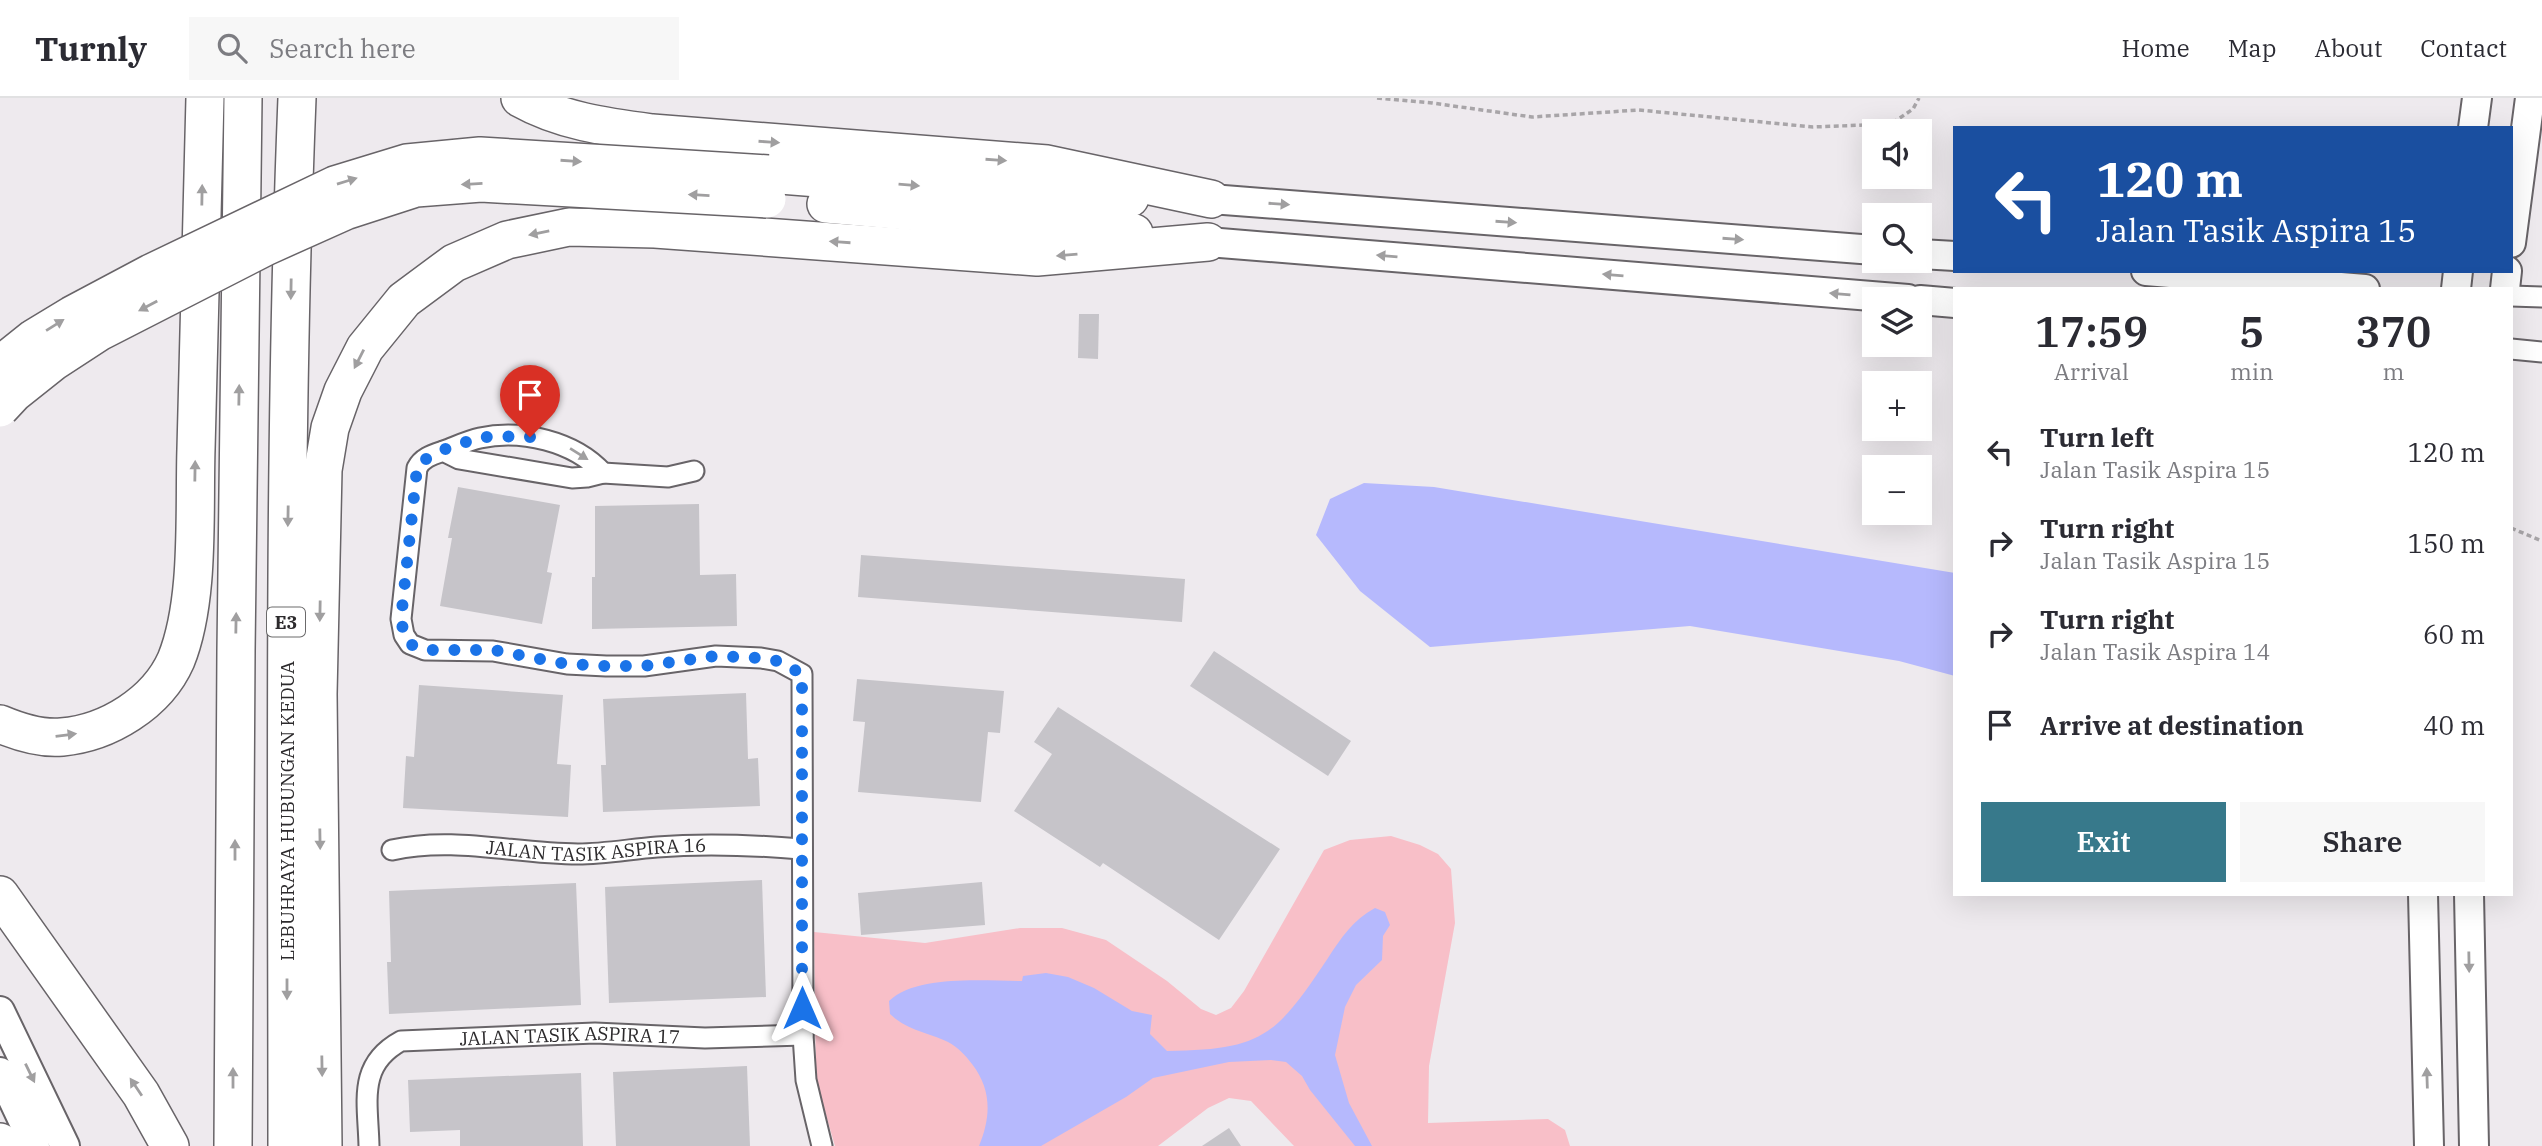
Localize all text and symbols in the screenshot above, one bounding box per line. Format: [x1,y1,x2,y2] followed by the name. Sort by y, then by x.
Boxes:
[189,17,679,80] search box
[35,27,147,70] text: Turnly
[213,29,251,67] icon: search
[269,31,416,65] text: Search here
[2122,32,2190,64] text: Home
[2228,32,2276,64] text: Map
[2314,32,2382,64] text: About
[2420,32,2507,64] text: Contact
[1862,119,1932,525] map controls
[1862,119,1932,189] button: sound
[758,137,780,148] one-way arrow
[2096,147,2243,210] text: 120 m
[1981,154,2072,245] icon: left
[985,155,1007,166] one-way arrow
[560,156,582,167] one-way arrow
[336,176,357,186] one-way arrow
[461,179,483,190] one-way arrow
[898,180,920,191] one-way arrow
[196,184,208,206] one-way arrow
[688,190,710,201] one-way arrow
[1268,199,1290,210] one-way arrow
[1862,203,1932,273] button: search
[2096,209,2416,251] text: Jalan Tasik Aspira 15
[1495,217,1517,228] one-way arrow
[528,228,550,239] one-way arrow
[1722,234,1744,245] one-way arrow
[828,237,850,248] one-way arrow
[1055,249,1077,260] one-way arrow
[1375,250,1397,261] one-way arrow
[1602,269,1624,280] one-way arrow
[285,278,297,300] one-way arrow
[1862,287,1932,357] button: layers
[1829,288,1851,299] one-way arrow
[137,300,157,312] one-way arrow
[2035,304,2148,359] text: 17:59
[2239,304,2264,359] text: 5
[2356,304,2431,359] text: 370
[45,319,65,332] one-way arrow
[353,349,364,369] one-way arrow
[2054,356,2129,386] text: Arrival
[2230,356,2274,386] text: min
[2382,356,2404,386] text: m
[500,365,560,437] pin
[1862,371,1932,441] button: +
[511,376,549,414] icon: arrive
[233,384,245,406] one-way arrow
[2040,420,2154,454] text: Turn left
[1981,433,2019,471] icon: left
[2407,435,2485,469] text: 120 m
[569,447,589,460] one-way arrow
[2040,454,2270,484] text: Jalan Tasik Aspira 15
[1862,455,1932,525] button: −
[190,460,201,482] one-way arrow
[282,505,294,527] one-way arrow
[2040,511,2174,545] text: Turn right
[1981,524,2019,562] icon: right
[2407,526,2485,560] text: 150 m
[2040,545,2270,575] text: Jalan Tasik Aspira 15
[314,600,326,622] one-way arrow
[2040,602,2174,636] text: Turn right
[267,608,305,636] road number: E3
[230,612,242,634] one-way arrow
[1981,615,2019,653] icon: right
[2423,617,2485,651] text: 60 m
[2040,636,2270,666] text: Jalan Tasik Aspira 14
[275,661,299,961] street label: LEBUHRAYA HUBUNGAN KEDUA
[1981,706,2019,744] icon: arrive
[2040,708,2304,742] text: Arrive at destination
[2423,708,2485,742] text: 40 m
[55,730,77,741] one-way arrow
[1981,802,2226,882] button: Exit
[2240,802,2485,882] button: Share
[314,828,325,850] one-way arrow
[485,833,707,866] street label: JALAN TASIK ASPIRA 16
[229,839,241,861] one-way arrow
[2463,952,2475,974] one-way arrow
[765,971,839,1045] position arrow
[281,978,293,1000] one-way arrow
[459,1021,681,1051] street label: JALAN TASIK ASPIRA 17
[316,1055,328,1077] one-way arrow
[24,1063,35,1083] one-way arrow
[227,1067,239,1089] one-way arrow
[2421,1067,2432,1089] one-way arrow
[129,1077,142,1097] one-way arrow

